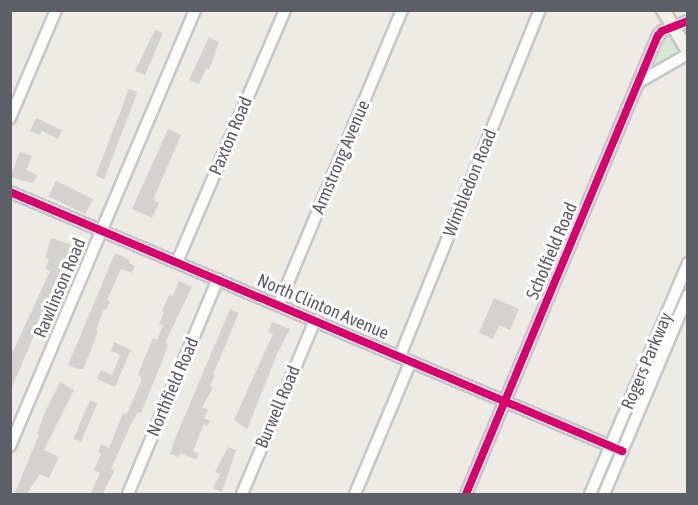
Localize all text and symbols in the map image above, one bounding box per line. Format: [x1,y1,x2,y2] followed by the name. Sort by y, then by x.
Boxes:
[205,94,257,178] street label: Paxton Road
[307,97,375,217] street label: Armstrong Avenue
[439,126,501,240] street label: Wimbledon Road
[522,199,582,303] street label: Scholfield Road
[29,235,91,341] street label: Rawlinson Road
[254,270,392,344] street label: North Clinton Avenue
[617,309,677,413] street label: Rogers Parkway
[142,334,204,440] street label: Northfield Road
[251,362,305,452] street label: Burwell Road

